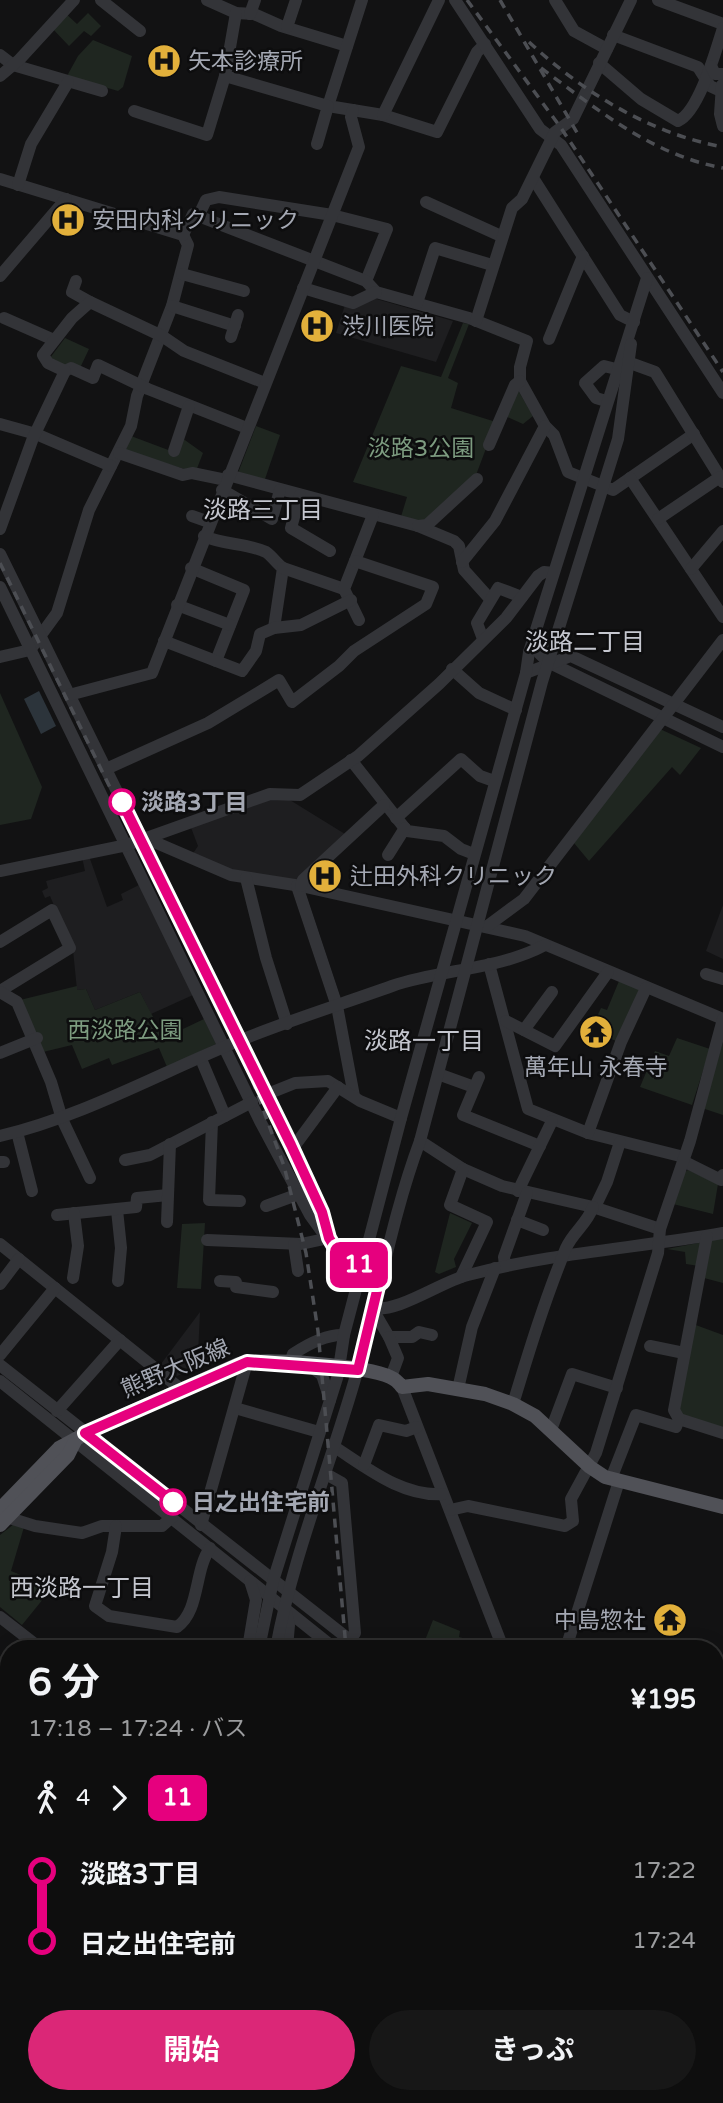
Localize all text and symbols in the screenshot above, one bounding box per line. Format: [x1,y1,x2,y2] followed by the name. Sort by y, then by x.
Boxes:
[145,42,183,80] hospital icon: 矢本診療所
[188,48,303,76] place label: 矢本診療所
[49,201,87,239] hospital icon: 安田内科クリニック
[92,207,299,235] place label: 安田内科クリニック
[298,307,336,345] hospital icon: 渋川医院
[342,313,434,341] place label: 渋川医院
[368,435,474,463] park label: 淡路3公園
[203,496,323,525] district label: 淡路三丁目
[525,628,645,657] district label: 淡路二丁目
[109,789,135,815] marker: 淡路3丁目
[141,789,247,817] place label: 淡路3丁目
[306,857,344,895] hospital icon: 辻田外科クリニック
[350,863,557,891] place label: 辻田外科クリニック
[577,1013,615,1051] temple icon: 萬年山 永春寺
[68,1017,183,1045] park label: 西淡路公園
[364,1027,484,1056] district label: 淡路一丁目
[524,1054,668,1082] place label: 萬年山 永春寺
[328,1242,390,1288] line badge: 11
[344,1250,374,1279] text: 11
[117,1334,234,1404] street label: 熊野大阪線
[160,1489,186,1515] marker: 日之出住宅前
[192,1489,330,1517] place label: 日之出住宅前
[10,1574,154,1603] district label: 西淡路一丁目
[651,1601,689,1639] temple icon: 中島惣社
[554,1607,646,1635] place label: 中島惣社
[28,1660,100,1706] text: 6 分
[630,1684,696,1715] text: ¥195
[28,1715,247,1743] text: 17:18 – 17:24 · バス
[28,1779,66,1817] icon: walk
[100,1779,138,1817] icon: forward
[162,1783,193,1812] text: 11
[76,1784,90,1812] text: 4
[632,1857,696,1885] text: 17:22
[80,1859,200,1890] text: 淡路3丁目
[632,1927,696,1955] text: 17:24
[80,1929,236,1960] text: 日之出住宅前
[28,2010,355,2090] button: 開始
[369,2010,696,2090] button: きっぷ

